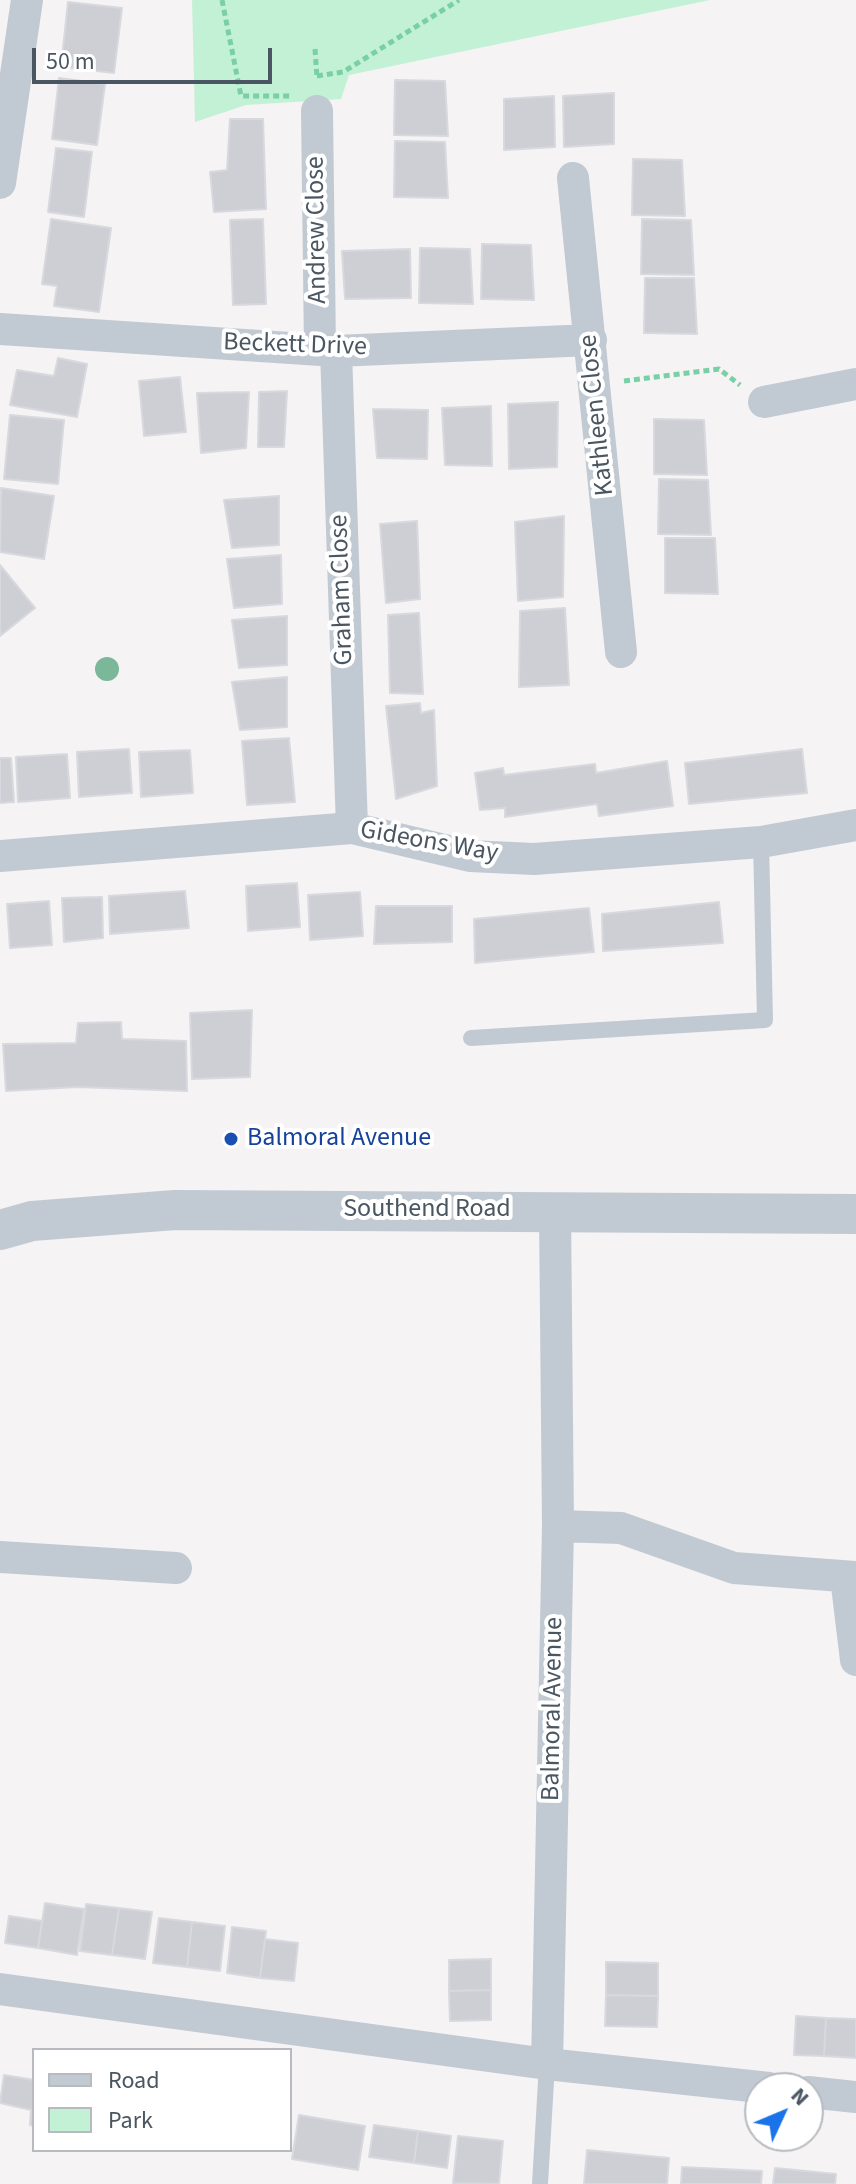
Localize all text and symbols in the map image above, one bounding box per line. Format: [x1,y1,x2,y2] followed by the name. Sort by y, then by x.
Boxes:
[36,32,276,82] scale bar
[46,44,95,79] text: 50 m
[301,156,335,304] street label: Andrew Close
[223,328,367,364] street label: Beckett Drive
[574,333,622,497] street label: Kathleen Close
[325,514,361,666] street label: Graham Close
[358,816,500,870] street label: Gideons Way
[247,1123,431,1155] place label: Balmoral Avenue
[222,1130,240,1148] marker: Balmoral Avenue
[343,1194,511,1226] street label: Southend Road
[537,1617,571,1801] street label: Balmoral Avenue
[32,2048,292,2152] legend
[108,2063,160,2098] text: Road
[744,2072,824,2152] north arrow
[783,2080,816,2113] text: N
[108,2103,153,2138] text: Park

